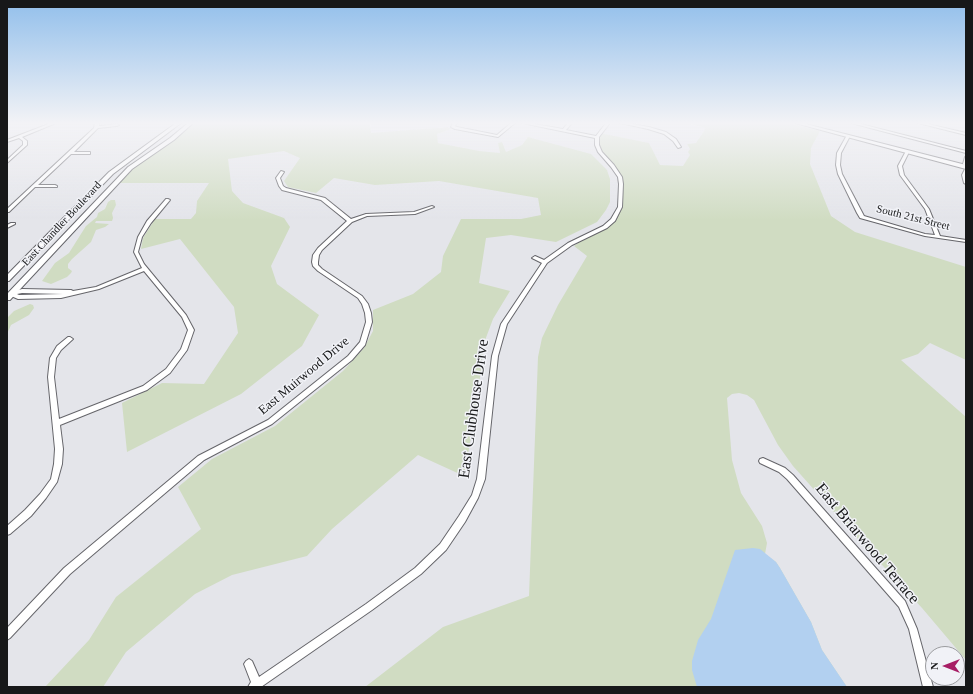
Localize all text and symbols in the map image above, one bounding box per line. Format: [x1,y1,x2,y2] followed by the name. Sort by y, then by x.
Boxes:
[19,179,105,269] street label: East Chandler Boulevard
[875,203,951,233] street label: South 21st Street
[256,334,352,418] street label: East Muirwood Drive
[455,338,493,480] street label: East Clubhouse Drive
[811,480,923,608] street label: East Briarwood Terrace
[925,646,965,686] north arrow
[928,662,940,670] text: N

